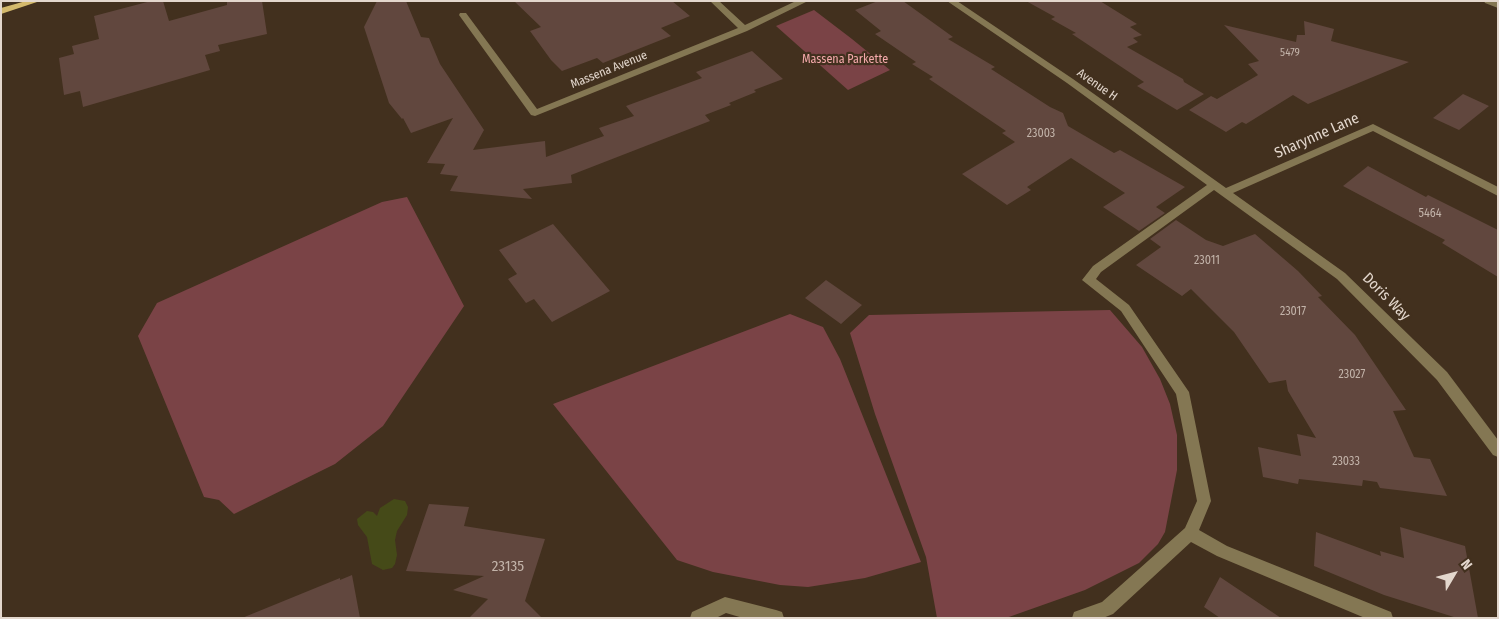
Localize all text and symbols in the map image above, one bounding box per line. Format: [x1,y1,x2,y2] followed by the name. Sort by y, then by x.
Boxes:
[1280,46,1300,60] house number: 5479
[569,48,649,92] street label: Massena Avenue
[802,53,888,67] park label: Massena Parkette
[1074,66,1120,104] street label: Avenue H
[1272,109,1362,163] street label: Sharynne Lane
[1027,127,1055,141] house number: 23003
[1418,207,1442,221] house number: 5464
[1194,254,1220,268] house number: 23011
[1358,269,1414,325] street label: Doris Way
[1280,305,1306,319] house number: 23017
[1339,368,1365,382] house number: 23027
[1332,455,1360,469] house number: 23033
[1429,549,1479,599] north arrow
[1457,556,1476,573] text: N
[492,558,524,576] house number: 23135

